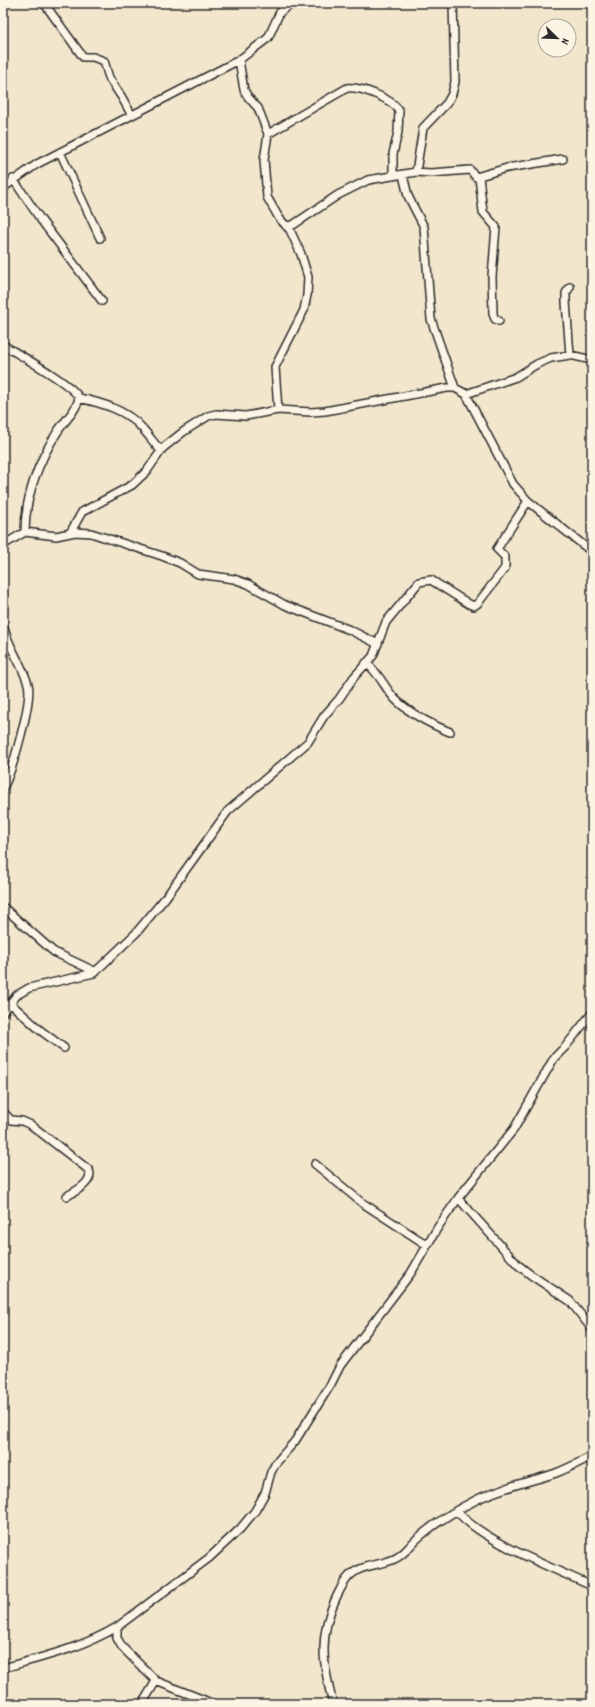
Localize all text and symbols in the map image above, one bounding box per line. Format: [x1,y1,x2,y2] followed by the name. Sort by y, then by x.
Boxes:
[537,18,577,58] north arrow
[556,35,573,47] text: N

